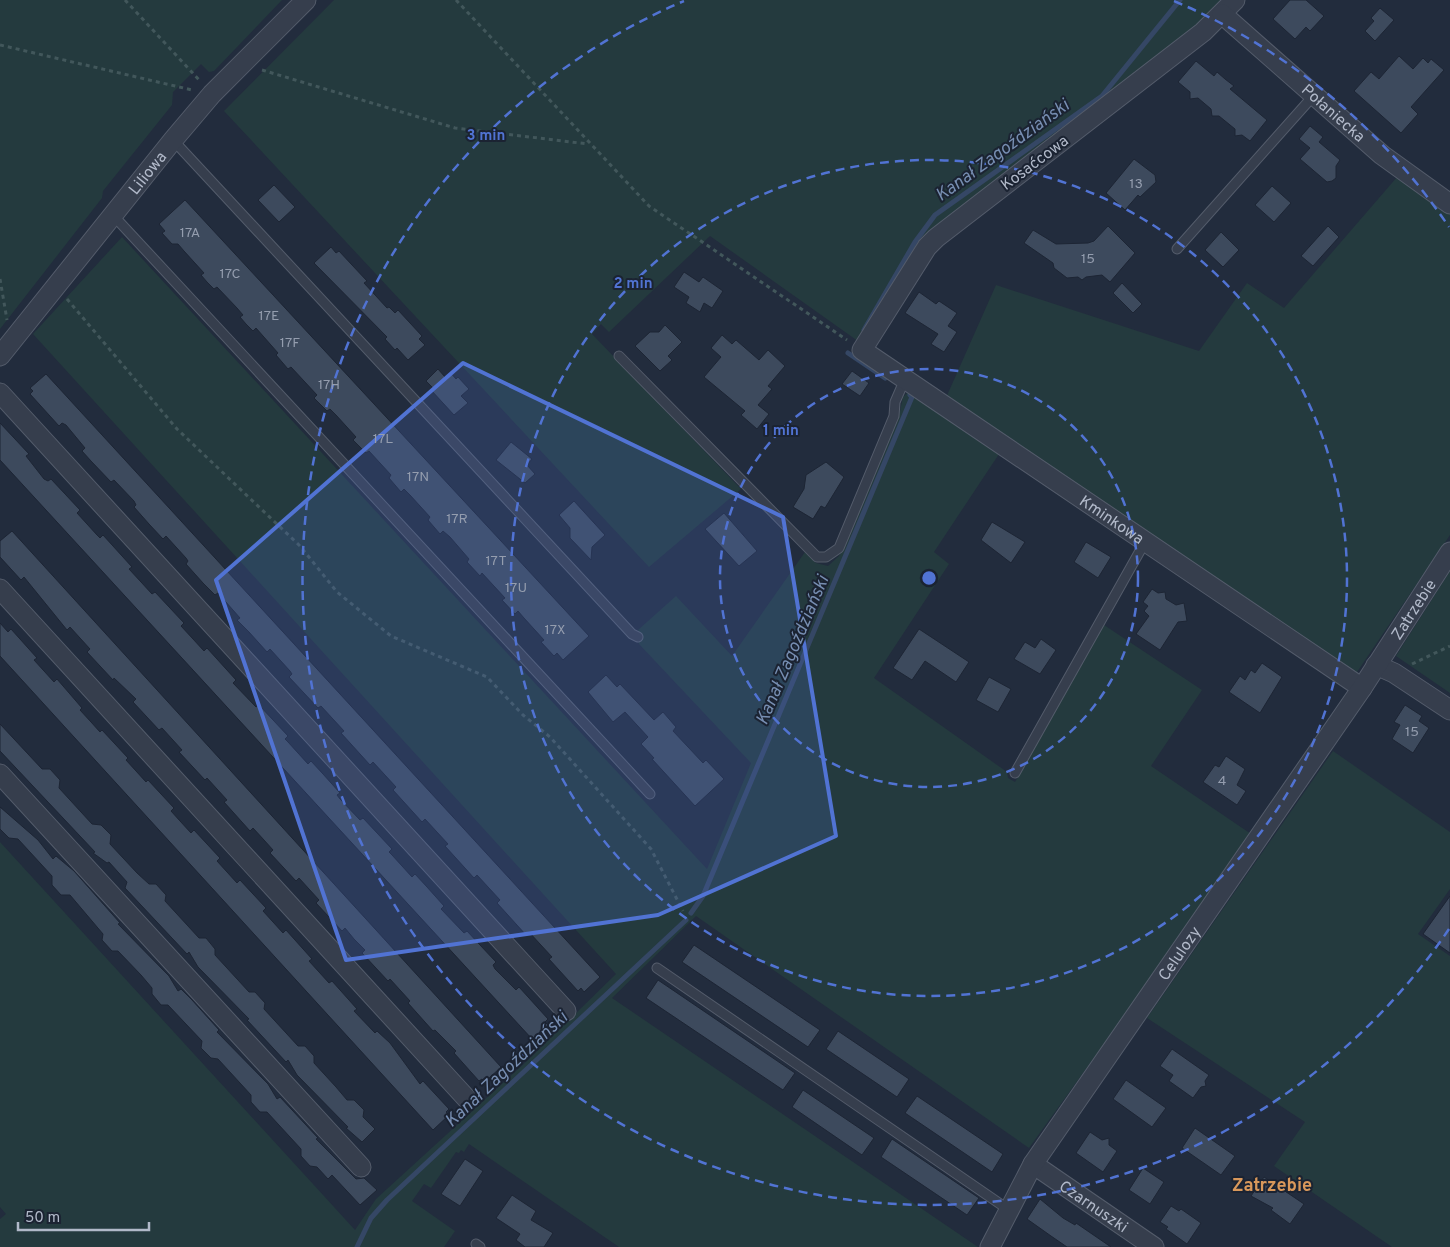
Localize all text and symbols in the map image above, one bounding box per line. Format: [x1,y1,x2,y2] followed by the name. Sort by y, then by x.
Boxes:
[1296,81,1369,147] street label: Połaniecka
[931,94,1076,208] water label: Kanał Zagoździański
[466,127,506,146] text: 3 min
[997,132,1073,196] street label: Kosaćcowa
[125,148,172,200] street label: Liliowa
[1129,176,1143,193] house number: 13
[180,225,200,242] house number: 17A
[1081,251,1095,268] house number: 15
[220,266,240,283] house number: 17C
[613,275,653,294] text: 2 min
[259,308,279,325] house number: 17E
[280,335,300,352] house number: 17F
[318,377,340,394] house number: 17H
[763,422,799,441] text: 1 min
[373,431,393,448] house number: 17L
[407,469,429,486] house number: 17N
[1075,492,1147,550] street label: Kminkowa
[446,511,468,528] house number: 17R
[485,553,507,570] house number: 17T
[920,569,938,587] centre of rings
[752,571,836,729] water label: Kanał Zagoździański
[1388,576,1442,644] street label: Zatrzebie
[505,580,527,597] house number: 17U
[545,622,565,639] house number: 17X
[1405,724,1419,741] house number: 15
[1218,773,1226,790] house number: 4
[1155,923,1206,985] street label: Celulozy
[441,1006,575,1133] water label: Kanał Zagoździański
[1232,1175,1312,1198] district label: Zatrzebie
[1055,1177,1131,1238] street label: Czarnuszki
[18,1200,149,1232] scale bar
[25,1209,60,1228] text: 50 m

